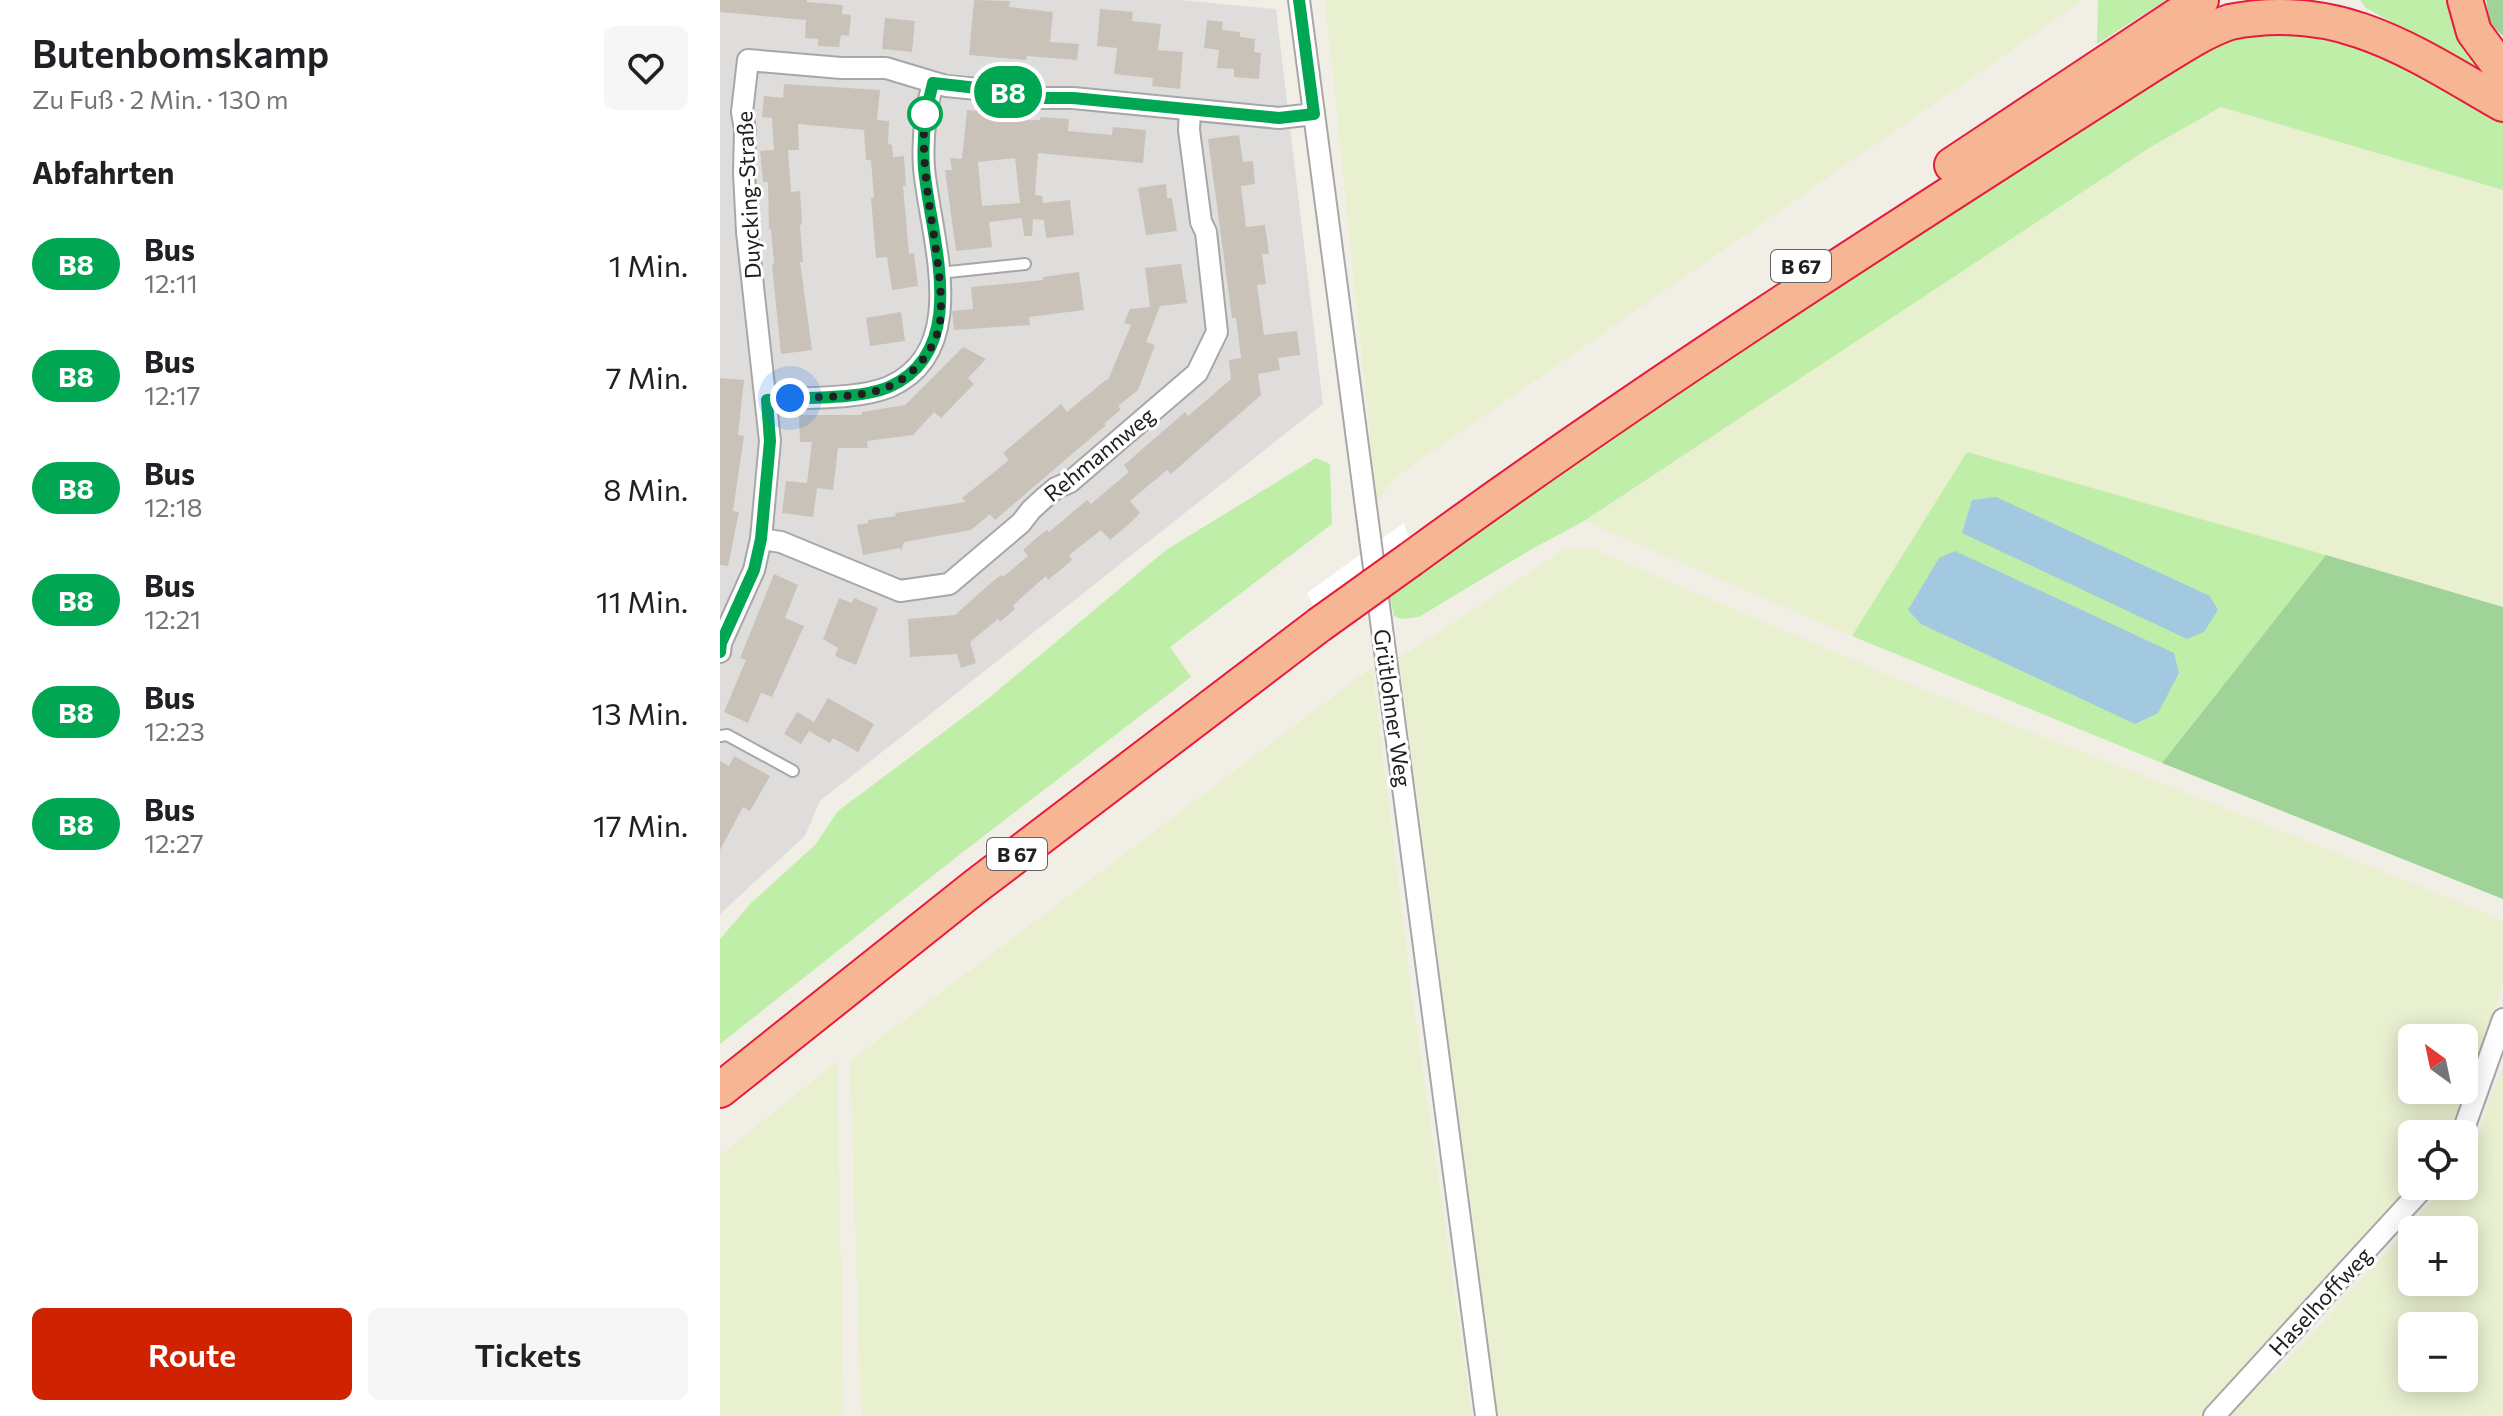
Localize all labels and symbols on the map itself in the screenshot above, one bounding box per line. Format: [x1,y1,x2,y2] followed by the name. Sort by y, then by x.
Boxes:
[972,66,1044,118] line badge: B8
[908,97,942,131] unlabelled marker
[730,110,766,280] street label: Duycking-Straße
[1771,250,1831,282] road number: B 67
[770,378,810,418] your location
[1038,401,1160,507] street label: Rehmannweg
[1369,627,1417,789] street label: Grütlohner Weg
[987,838,1047,870] road number: B 67
[2398,1024,2478,1104] north arrow
[2263,1241,2377,1361] street label: Haselhoffweg

